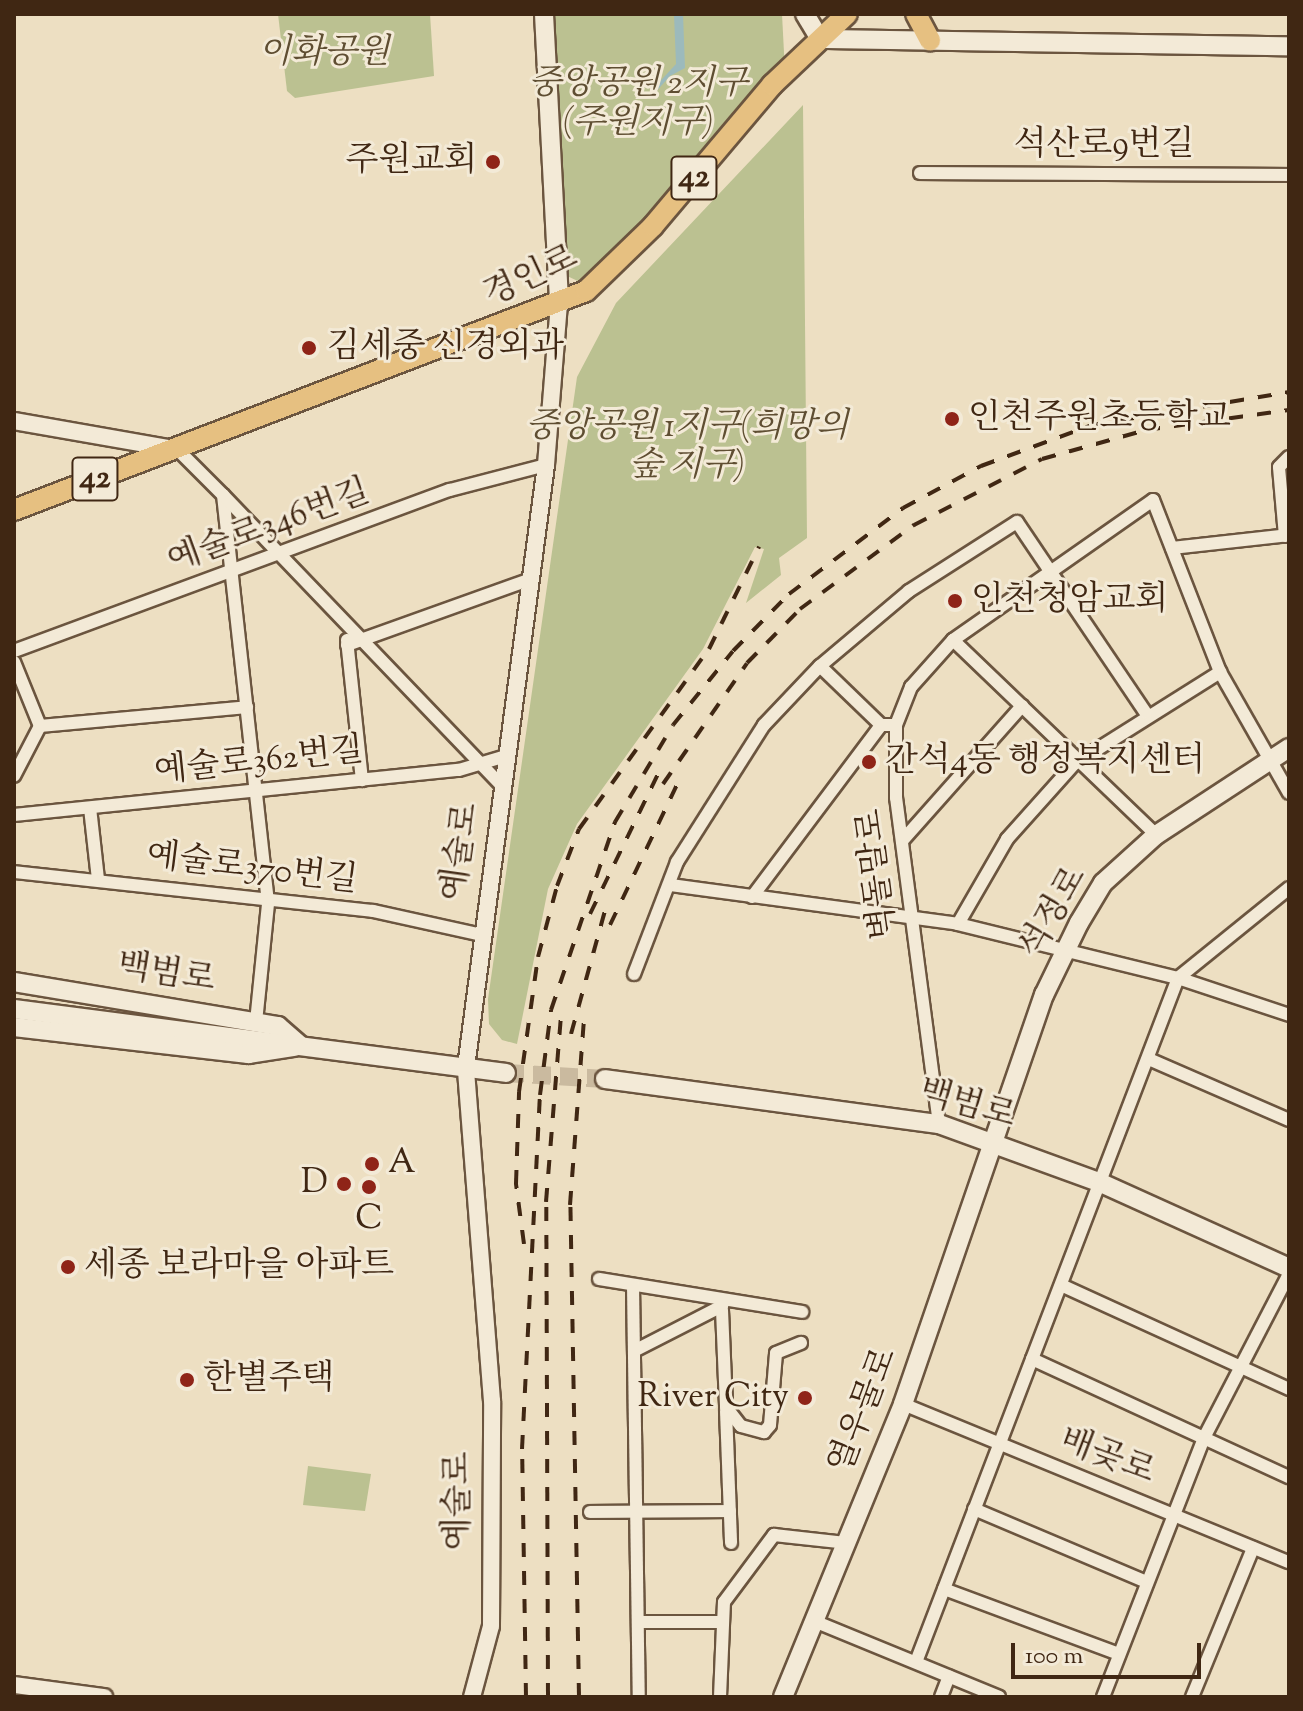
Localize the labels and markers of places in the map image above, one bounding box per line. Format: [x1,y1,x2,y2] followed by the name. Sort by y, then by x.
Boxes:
[346,142,477,182] place label: 주원교회
[484,153,502,171] marker: 주원교회
[327,328,564,368] place label: 김세중 신경외과
[298,337,320,359] marker: 김세중 신경외과
[968,399,1231,439] place label: 인천주원초등학교
[943,410,961,428] marker: 인천주원초등학교
[971,581,1168,621] place label: 인천청암교회
[946,592,964,610] marker: 인천청암교회
[885,742,1205,782] place label: 간석4동 행정복지센터
[860,753,878,771] marker: 간석4동 행정복지센터
[388,1144,416,1184] place label: A
[363,1155,381,1173] marker: A
[301,1164,328,1204] place label: D
[335,1175,353,1193] marker: D
[360,1178,378,1196] marker: C
[355,1200,383,1240] place label: C
[84,1247,394,1287] place label: 세종 보라마을 아파트
[59,1258,77,1276] marker: 세종 보라마을 아파트
[203,1360,334,1400] place label: 한별주택
[178,1371,196,1389] marker: 한별주택
[637,1378,789,1418] place label: River City
[796,1389,814,1407] marker: River City

